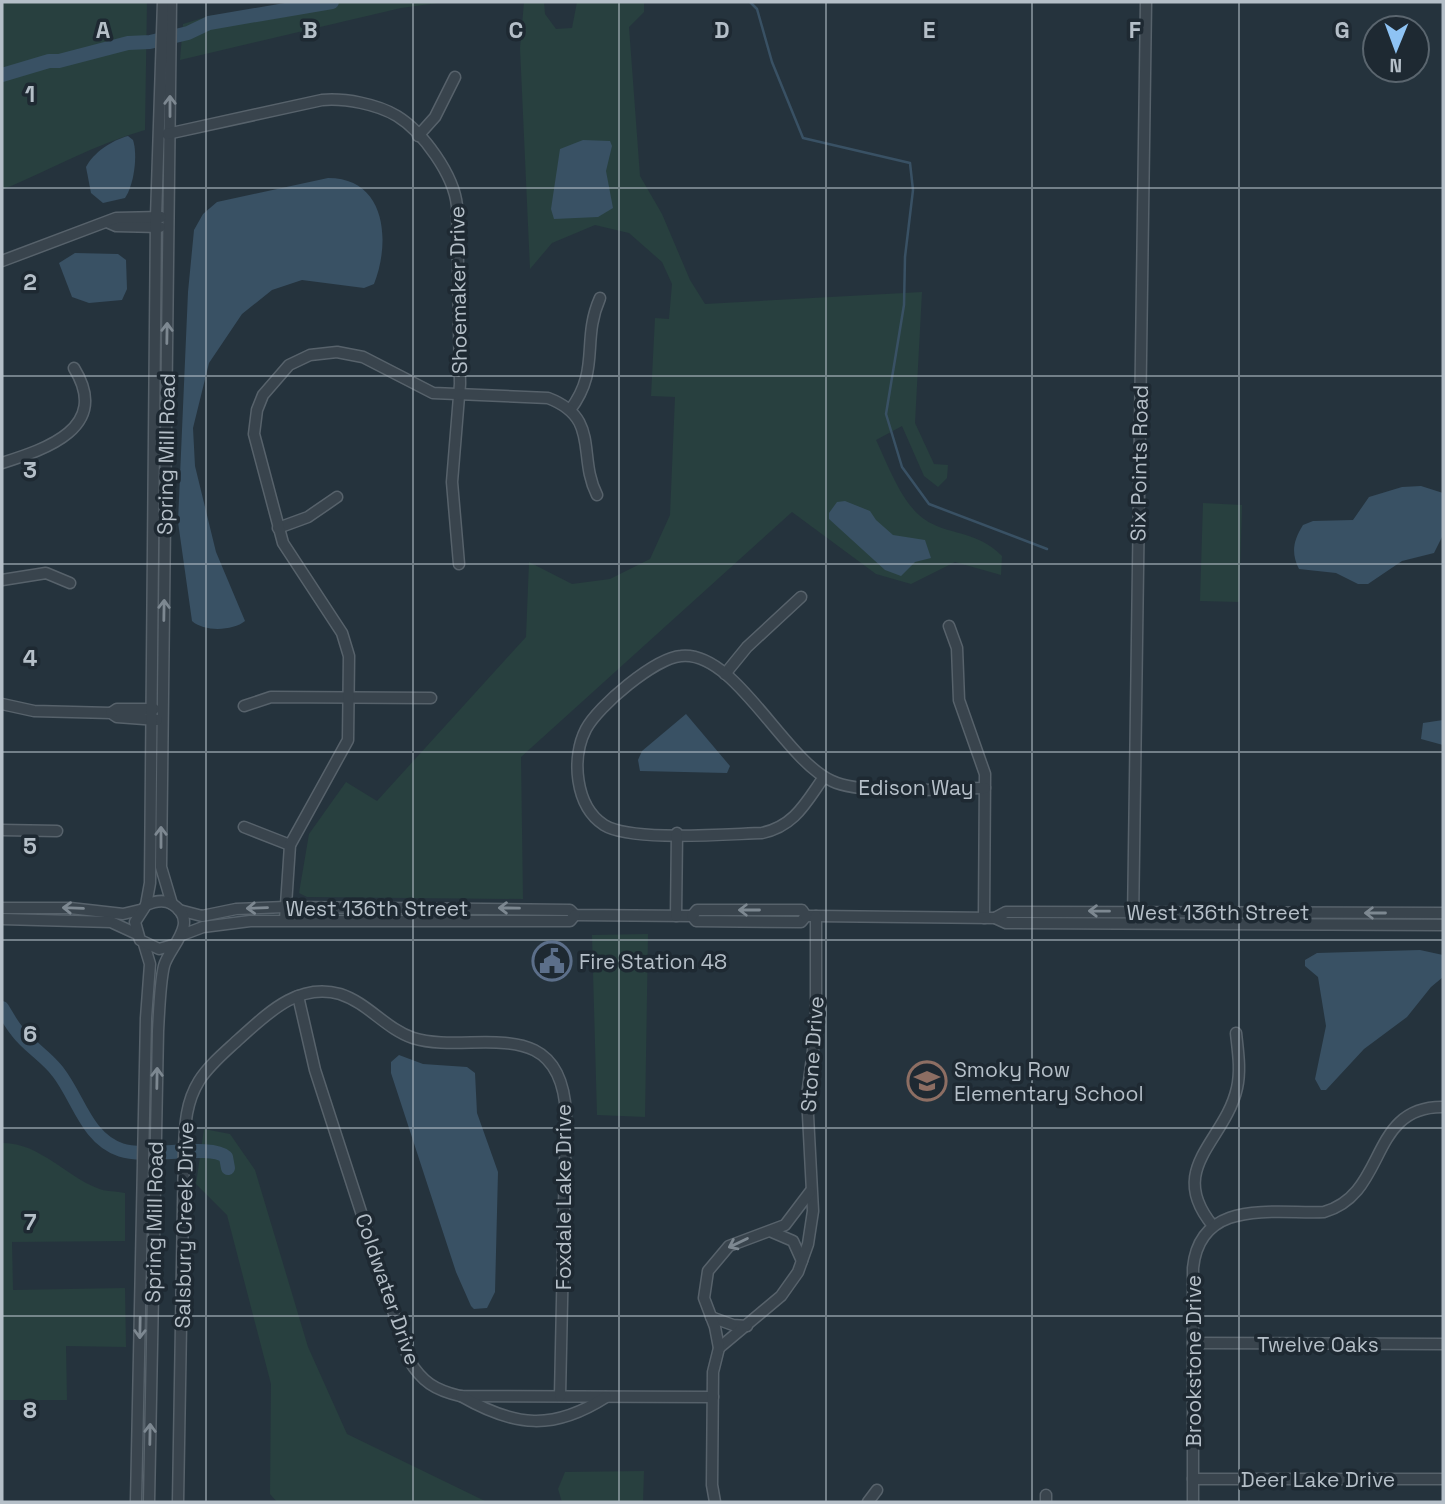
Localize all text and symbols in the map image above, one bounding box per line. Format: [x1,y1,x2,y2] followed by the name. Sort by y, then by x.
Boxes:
[1361,14,1431,84] north arrow
[96,15,111,45] text: A
[302,15,318,45] text: B
[509,15,523,45] text: C
[714,15,730,45] text: D
[923,15,935,45] text: E
[1129,15,1141,45] text: F
[1334,15,1350,45] text: G
[1389,53,1402,78] text: N
[25,79,35,109] text: 1
[163,95,177,118] one-way arrow
[443,206,473,374] street label: Shoemaker Drive
[23,267,37,297] text: 2
[161,322,174,345] one-way arrow
[151,373,181,535] street label: Spring Mill Road
[1124,385,1154,541] street label: Six Points Road
[23,455,37,485] text: 3
[157,598,171,621] one-way arrow
[23,643,38,673] text: 4
[858,774,974,801] street label: Edison Way
[155,826,168,849] one-way arrow
[23,831,37,861] text: 5
[286,895,468,922] street label: West 136th Street
[1127,899,1309,926] street label: West 136th Street
[61,902,84,915] one-way arrow
[246,902,269,915] one-way arrow
[498,902,521,915] one-way arrow
[738,903,761,917] one-way arrow
[1087,904,1110,918] one-way arrow
[1364,906,1387,920] one-way arrow
[531,940,573,982] public building icon: Fire Station 48
[579,948,727,975] place label: Fire Station 48
[794,995,830,1113] street label: Stone Drive
[23,1019,37,1049] text: 6
[954,1056,1144,1107] place label: Smoky Row Elementary School
[906,1060,948,1102] school or university icon: Smoky Row Elementary School
[150,1066,164,1089] one-way arrow
[550,1104,577,1290] street label: Foxdale Lake Drive
[169,1121,199,1329] street label: Salsbury Creek Drive
[139,1141,169,1303] street label: Spring Mill Road
[24,1207,37,1237] text: 7
[349,1210,427,1368] street label: Coldwater Drive
[727,1237,748,1250] one-way arrow
[1180,1275,1207,1447] street label: Brookstone Drive
[133,1316,147,1339] one-way arrow
[1257,1331,1379,1358] street label: Twelve Oaks
[23,1395,37,1425] text: 8
[143,1423,157,1446] one-way arrow
[1241,1466,1395,1493] street label: Deer Lake Drive

